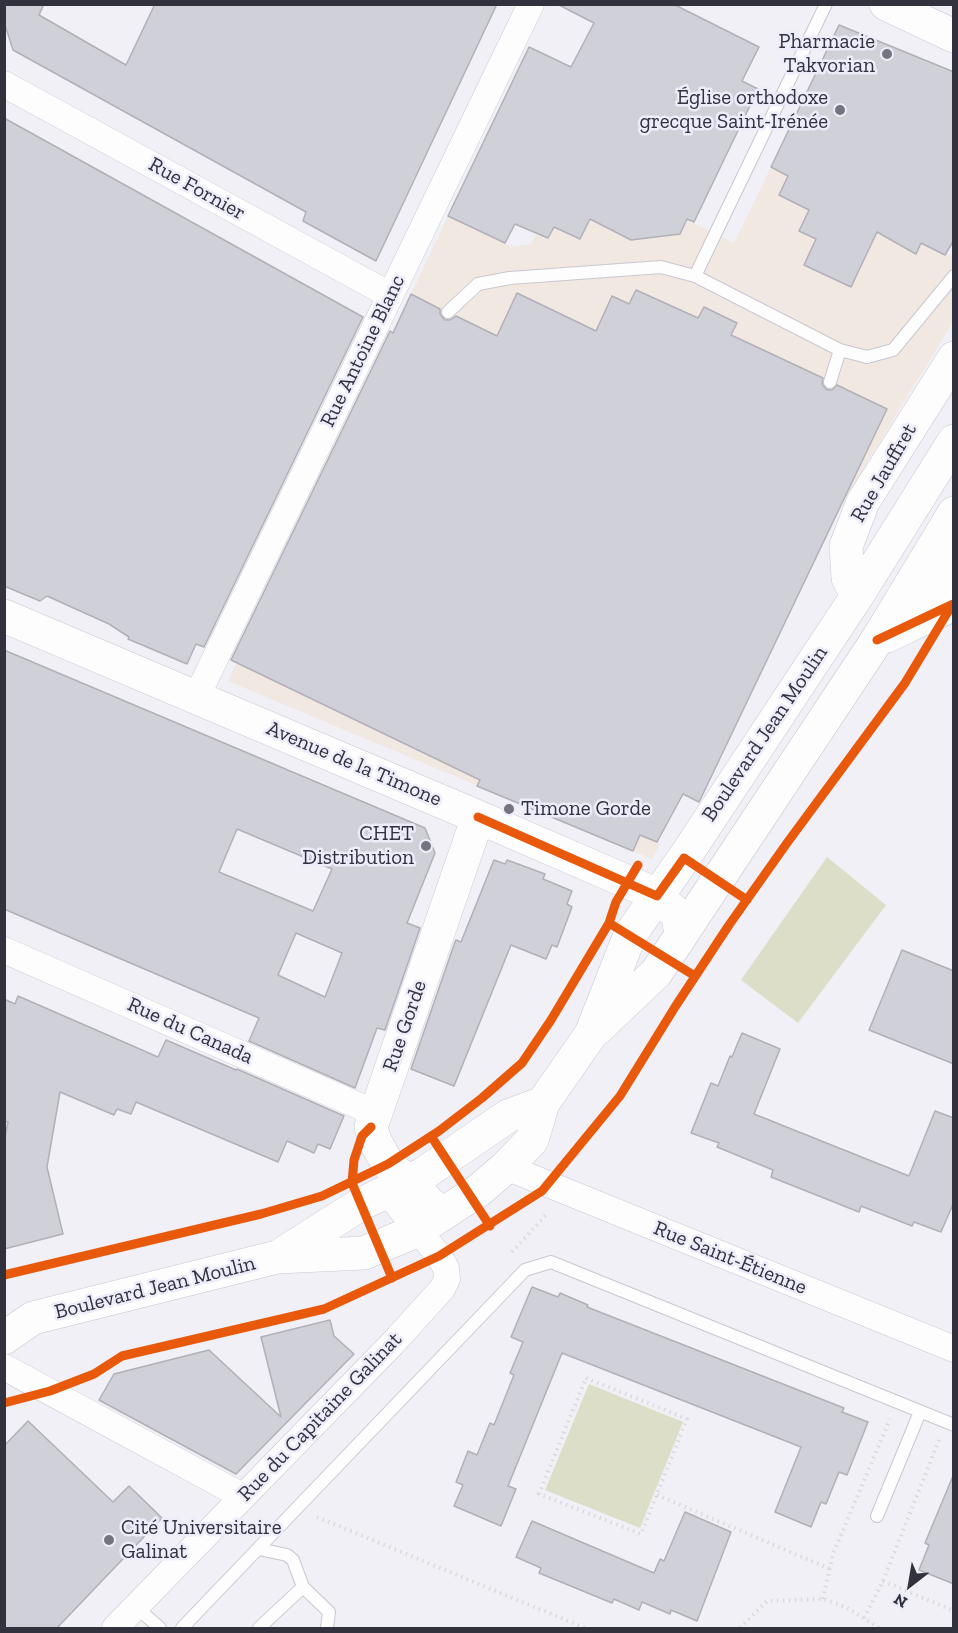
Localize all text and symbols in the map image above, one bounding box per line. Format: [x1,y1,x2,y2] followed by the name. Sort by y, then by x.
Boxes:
[779,29,875,79] place label: Pharmacie Takvorian
[880,47,894,61] marker: Pharmacie Takvorian
[639,85,828,135] place label: Église orthodoxe grecque Saint-Irénée
[833,103,847,117] marker: Église orthodoxe grecque Saint-Irénée
[144,152,250,226] street label: Rue Fornier
[315,271,411,431] street label: Rue Antoine Blanc
[846,419,922,527] street label: Rue Jauffret
[697,641,833,827] street label: Boulevard Jean Moulin
[263,716,445,812] street label: Avenue de la Timone
[521,796,651,822] place label: Timone Gorde
[502,802,516,816] marker: Timone Gorde
[302,821,414,871] place label: CHET Distribution
[419,839,433,853] marker: CHET Distribution
[378,977,432,1075] street label: Rue Gorde
[123,992,257,1070] street label: Rue du Canada
[650,1216,810,1300] street label: Rue Saint-Étienne
[52,1251,258,1325] street label: Boulevard Jean Moulin
[233,1327,407,1507] street label: Rue du Capitaine Galinat
[121,1515,282,1565] place label: Cité Universitaire Galinat
[102,1533,116,1547] marker: Cité Universitaire Galinat
[880,1555,940,1615] north arrow
[890,1590,911,1612] text: N

